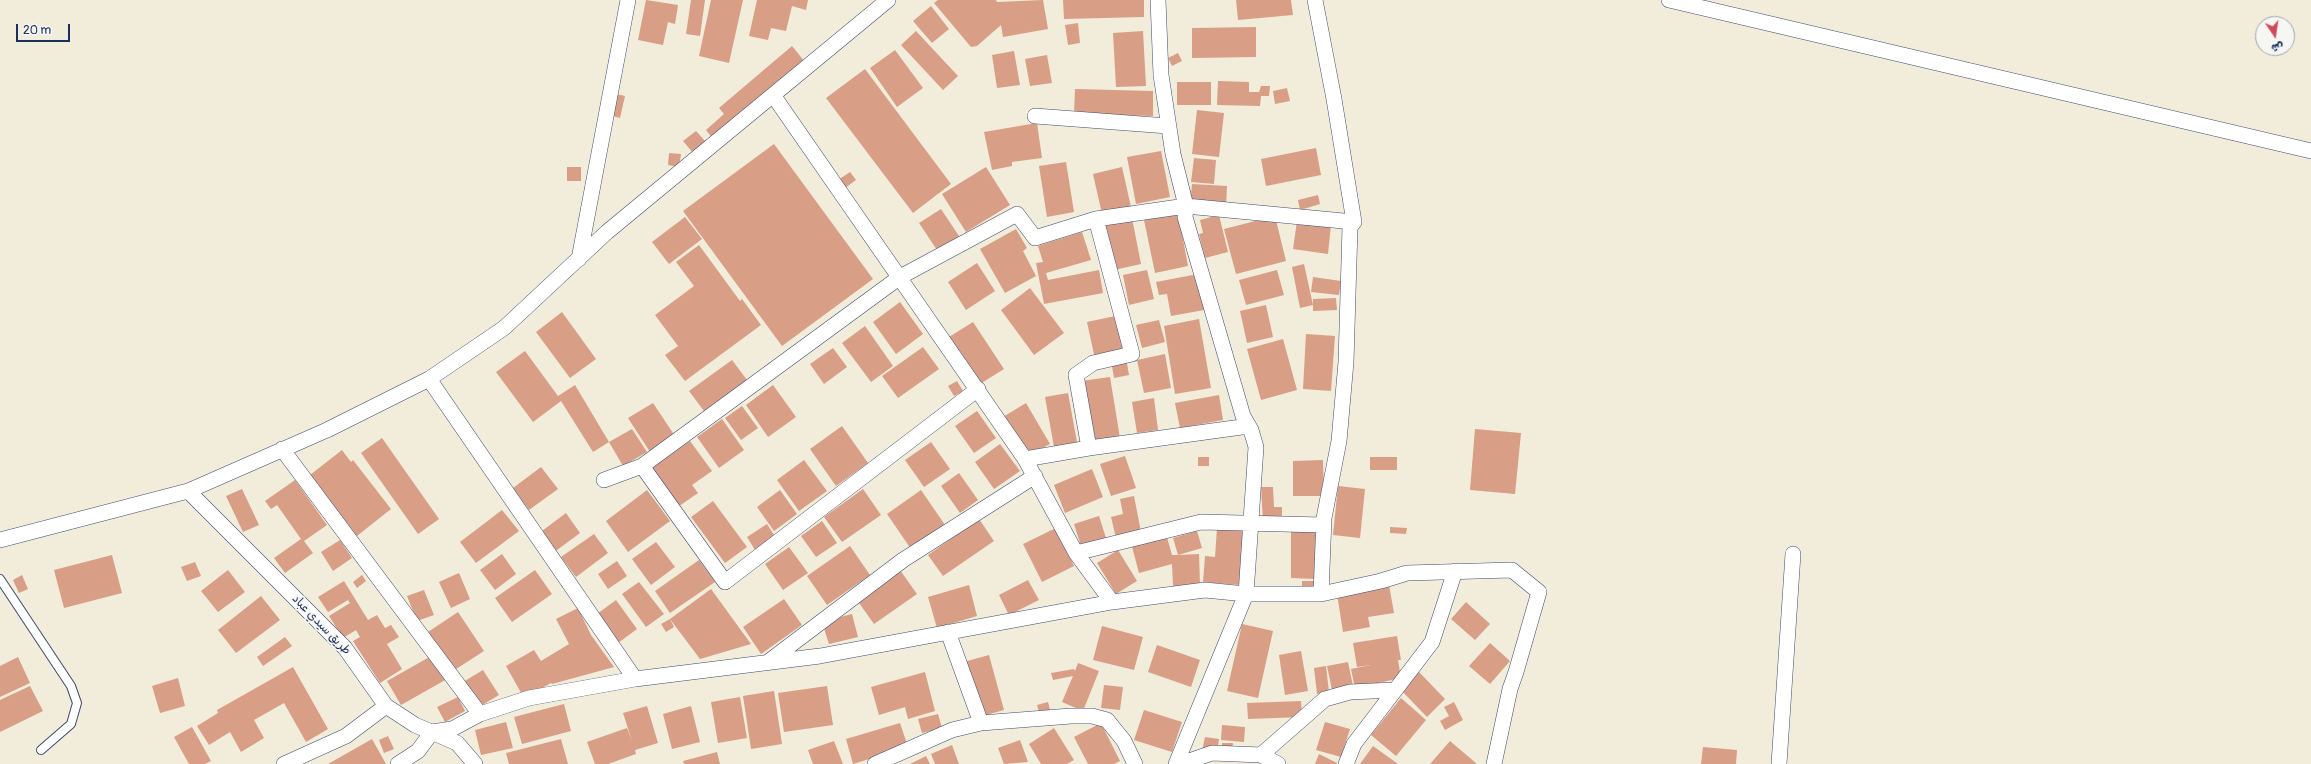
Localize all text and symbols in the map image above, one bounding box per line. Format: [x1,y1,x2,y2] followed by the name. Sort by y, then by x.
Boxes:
[18,16,72,42] scale bar
[2255,16,2295,56] north arrow
[23,23,51,38] text: 20 m
[2270,40,2285,55] text: ش
[289,592,353,658] street label: طريق سيدي عباد

